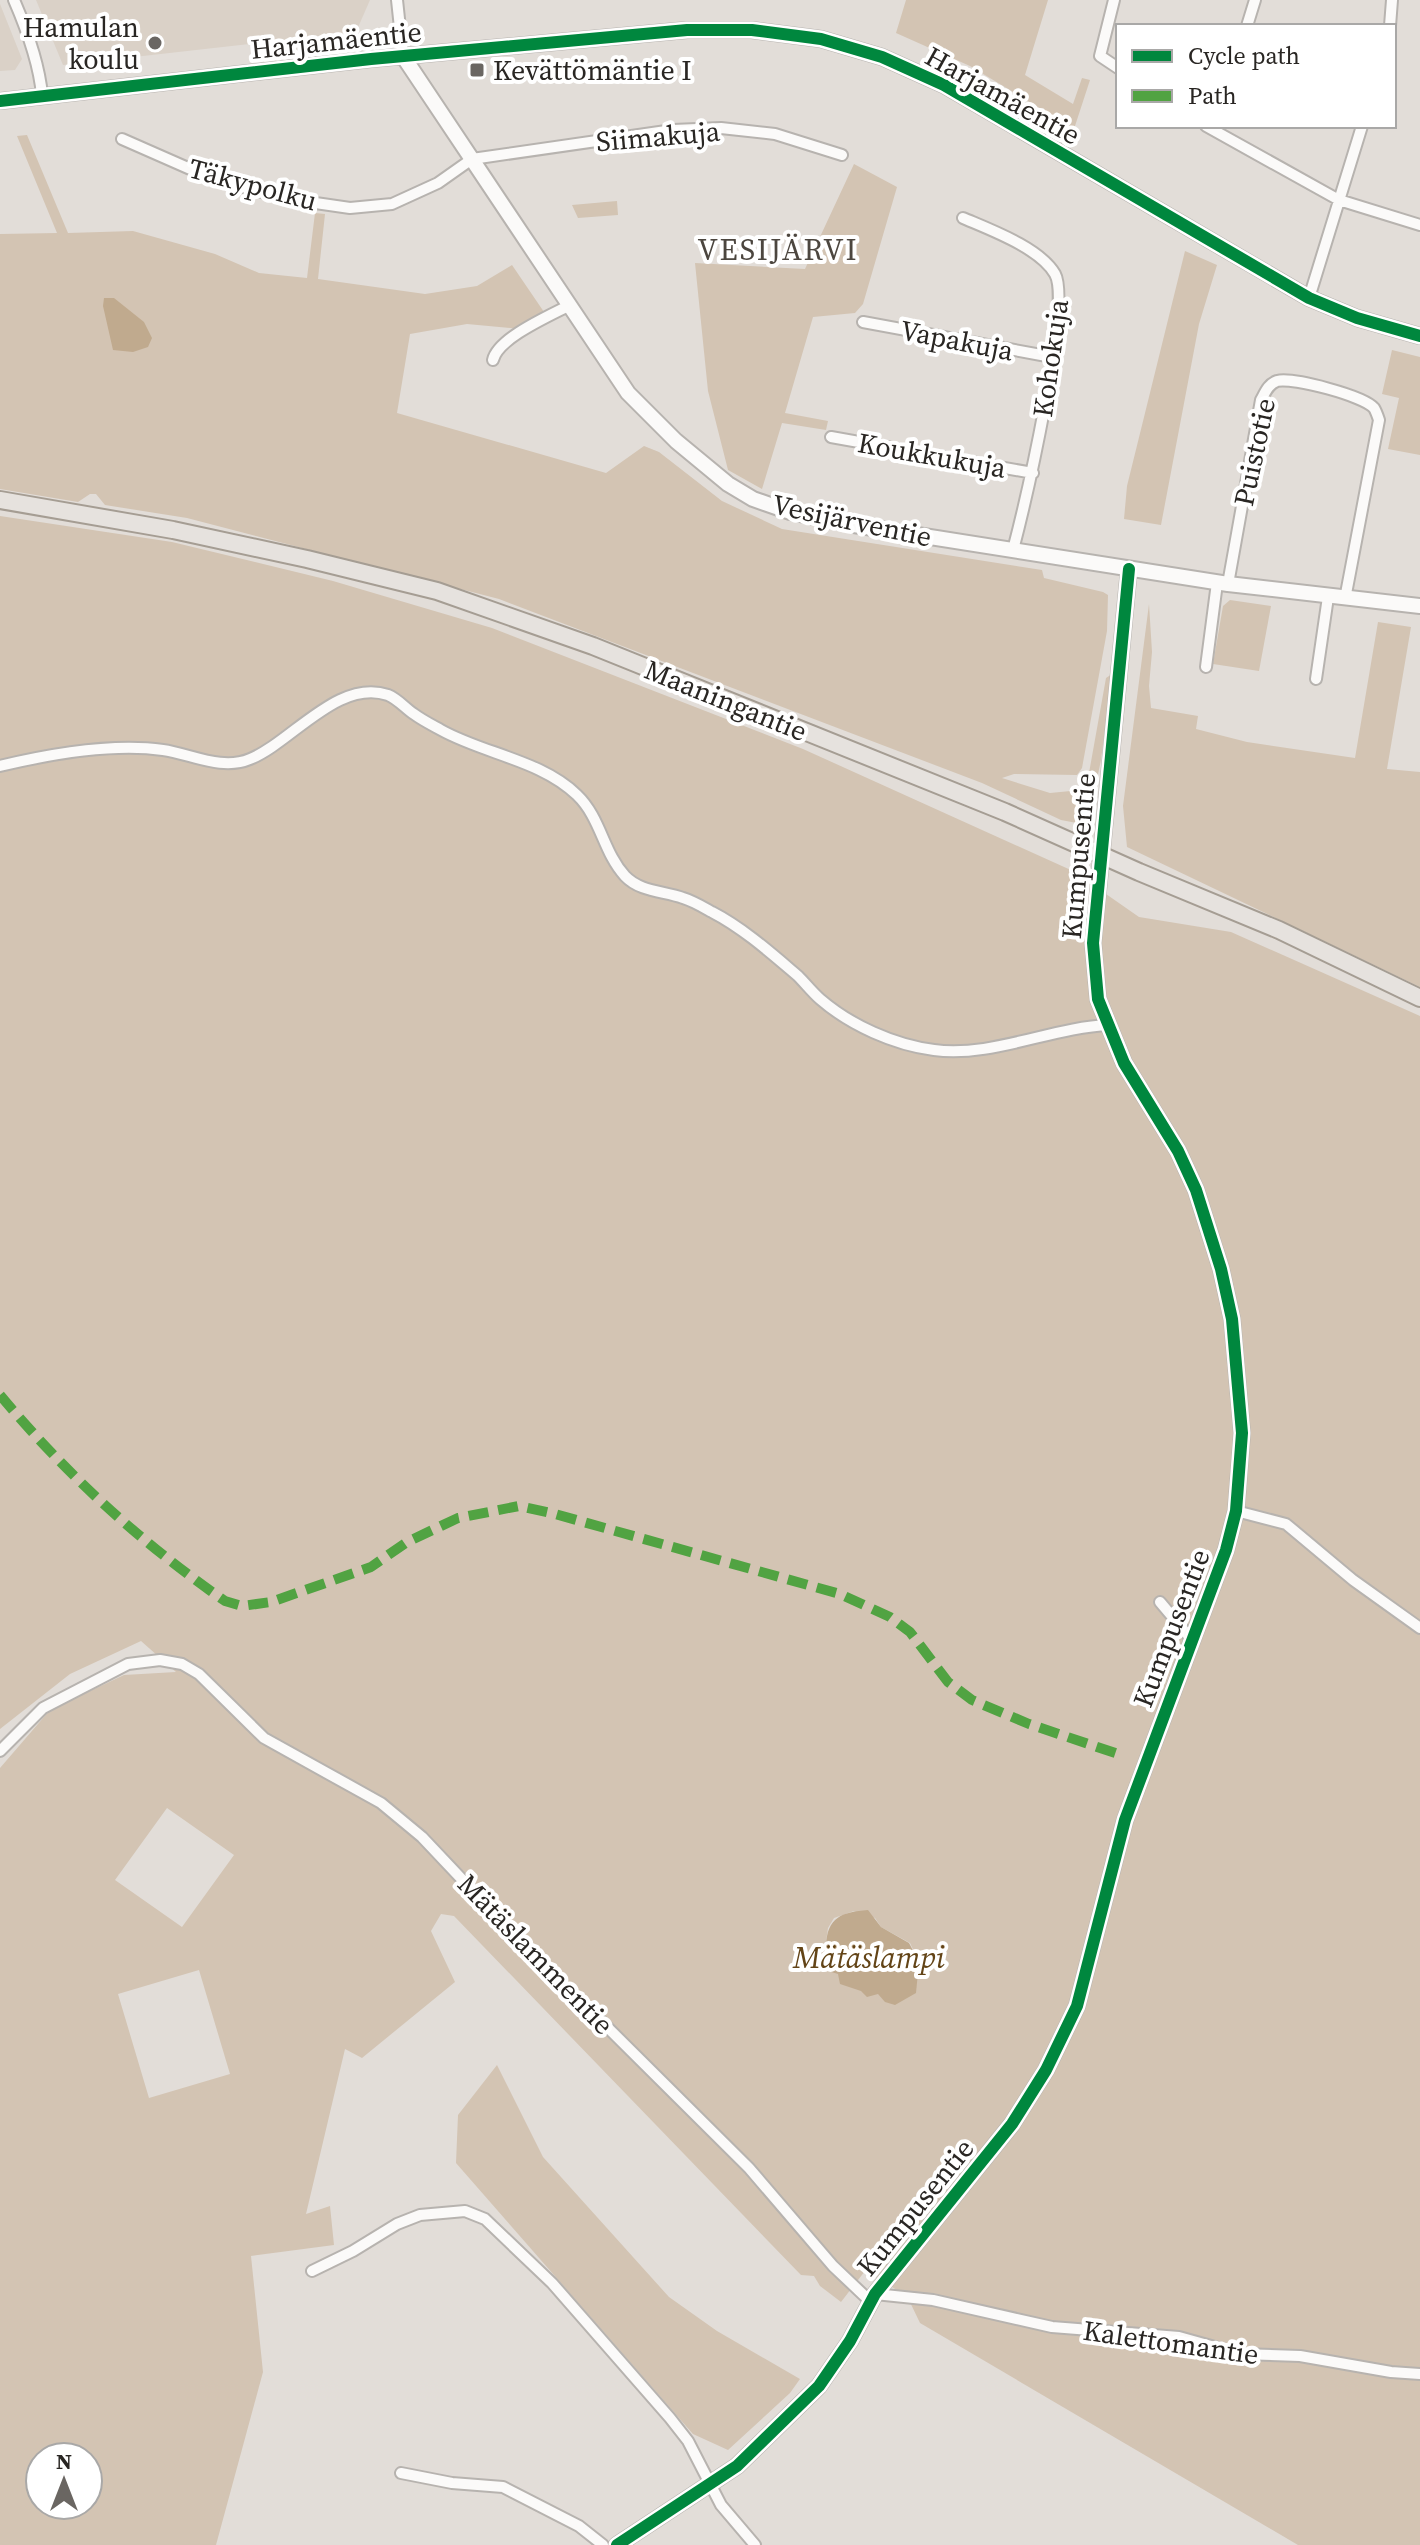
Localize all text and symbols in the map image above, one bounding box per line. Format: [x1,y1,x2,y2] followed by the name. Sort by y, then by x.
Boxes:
[23,8,139,78] place label: Hamulan koulu
[249,12,423,68] street label: Harjamäentie
[1116,24,1396,128] legend
[146,34,164,52] marker: Hamulan koulu
[919,37,1087,153] street label: Harjamäentie
[1188,39,1300,72] text: Cycle path
[493,51,692,89] place label: Kevättömäntie I
[468,61,486,79] marker: Kevättömäntie I
[1188,79,1237,112] text: Path
[595,112,722,160] street label: Siimakuja
[185,149,321,219] street label: Täkypolku
[697,229,859,270] district label: VESIJÄRVI
[1023,296,1077,419] street label: Kohokuja
[897,310,1018,370] street label: Vapakuja
[1224,395,1284,509] street label: Puistotie
[855,423,1010,487] street label: Koukkukuja
[769,485,935,555] street label: Vesijärventie
[639,650,813,750] street label: Maaningantie
[1052,771,1104,941] street label: Kumpusentie
[1123,1543,1219,1713] street label: Kumpusentie
[450,1865,622,2043] street label: Mätäslammentie
[792,1937,945,1978] water label: Mätäslampi
[848,2130,982,2284] street label: Kumpusentie
[1081,2311,1261,2373] street label: Kalettomantie
[24,2441,104,2521] north arrow
[56,2446,72,2476] text: N

